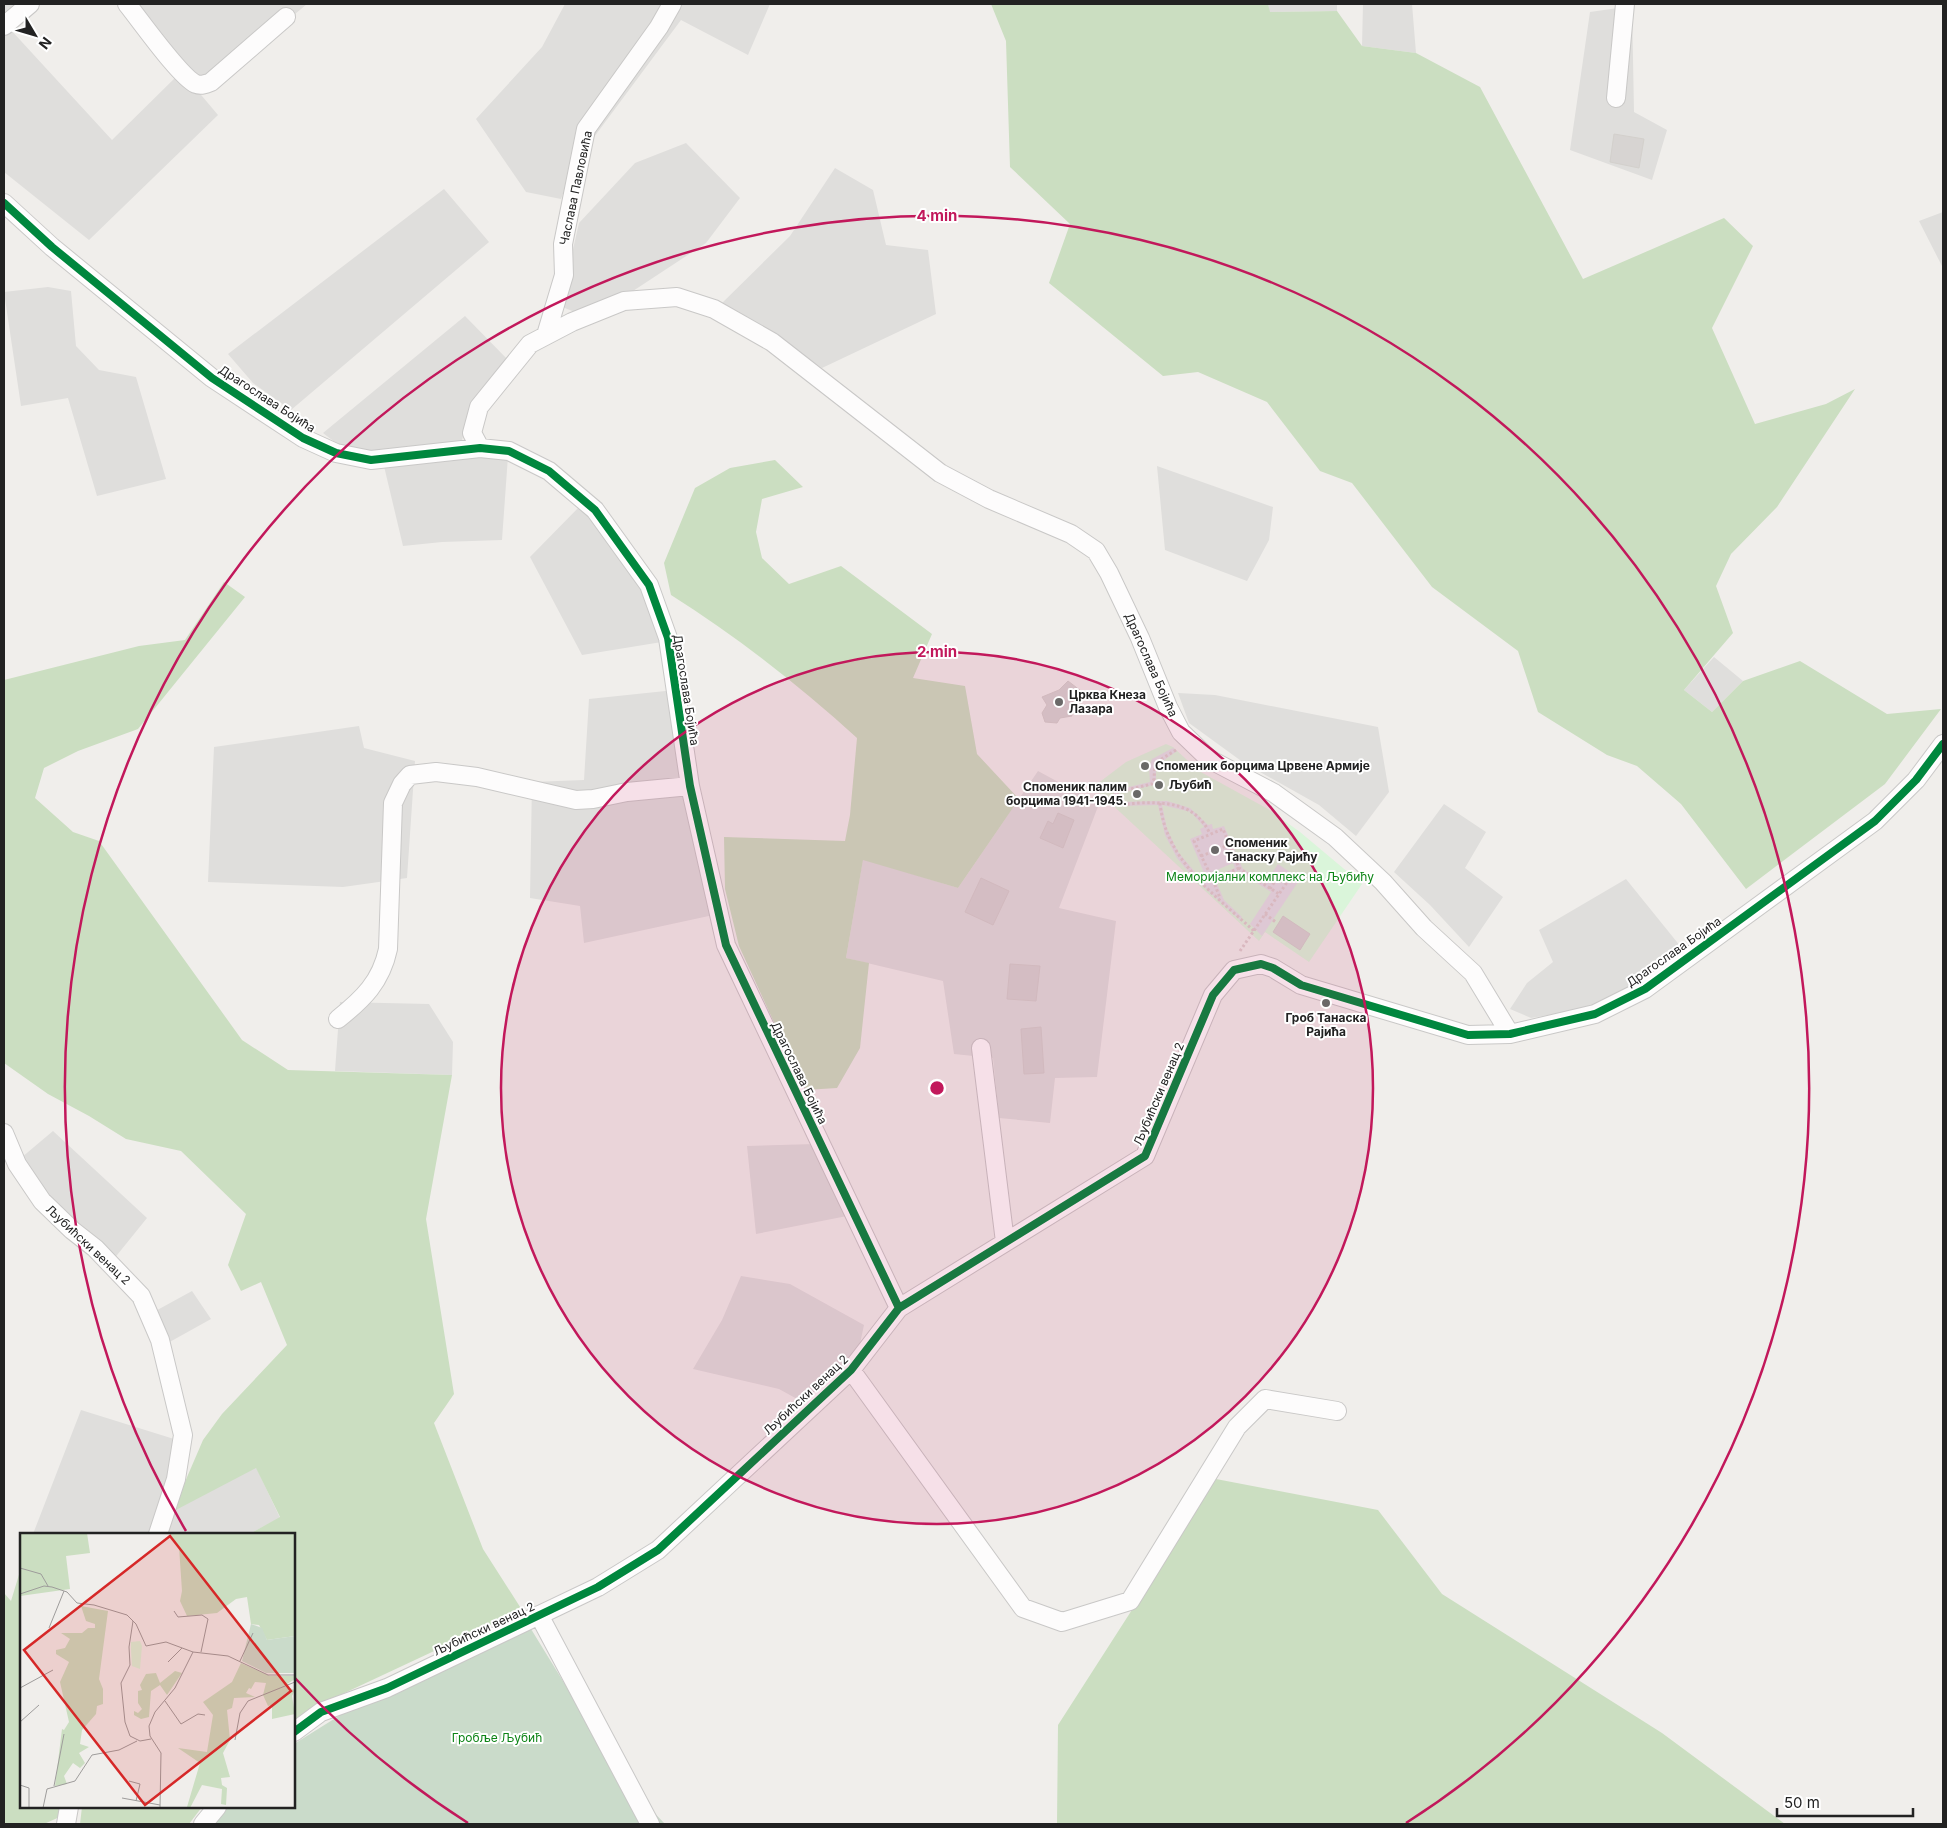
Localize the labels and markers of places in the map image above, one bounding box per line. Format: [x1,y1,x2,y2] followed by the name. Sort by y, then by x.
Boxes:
[1069,687,1146,716] place label: Црква Кнеза Лазара
[1053,696,1065,708] marker: Црква Кнеза Лазара
[1155,758,1370,773] place label: Споменик борцима Црвене Армије
[1139,760,1151,772] marker: Споменик борцима Црвене Армије
[1169,777,1212,792] place label: Љубић
[1006,779,1127,808] place label: Споменик палим борцима 1941-1945.
[1153,779,1165,791] marker: Љубић
[1131,788,1143,800] marker: Споменик палим борцима 1941-1945.
[1225,835,1318,864] place label: Споменик Танаску Рајићу
[1209,844,1221,856] marker: Споменик Танаску Рајићу
[1320,997,1332,1009] marker: Гроб Танаска Рајића
[1286,1010,1367,1039] place label: Гроб Танаска Рајића
[928,1079,946,1097] centre of rings

